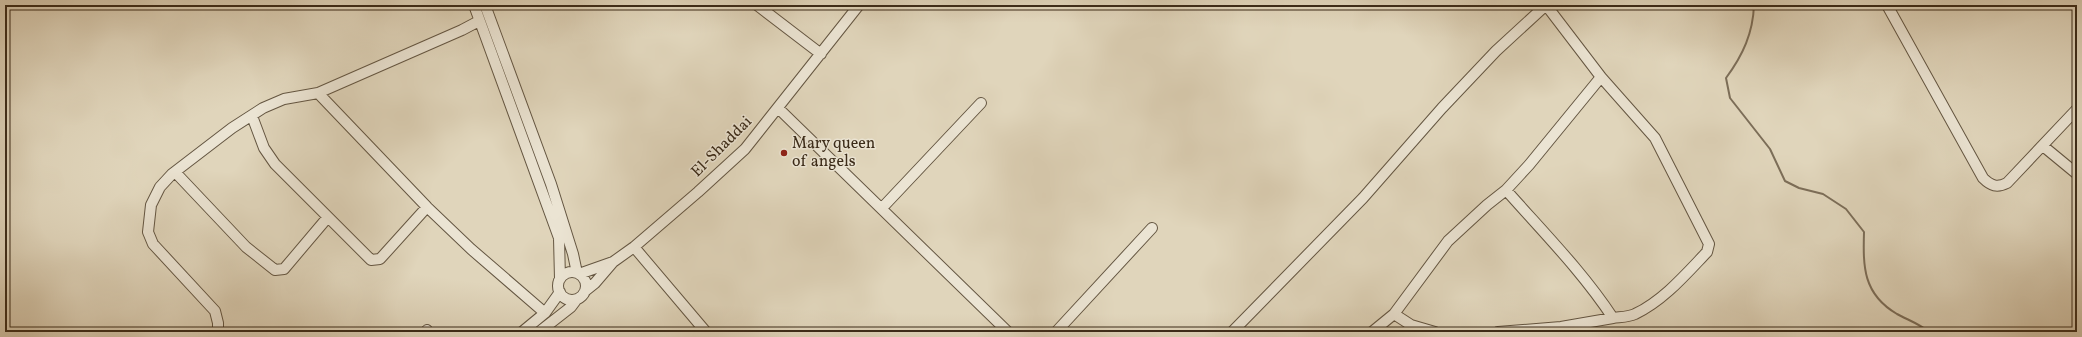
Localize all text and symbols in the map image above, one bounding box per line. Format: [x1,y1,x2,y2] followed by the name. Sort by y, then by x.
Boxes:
[687,111,758,182] street label: El-Shaddai
[792,133,875,173] place label: Mary queen of angels
[779,148,789,158] marker: Mary queen of angels

